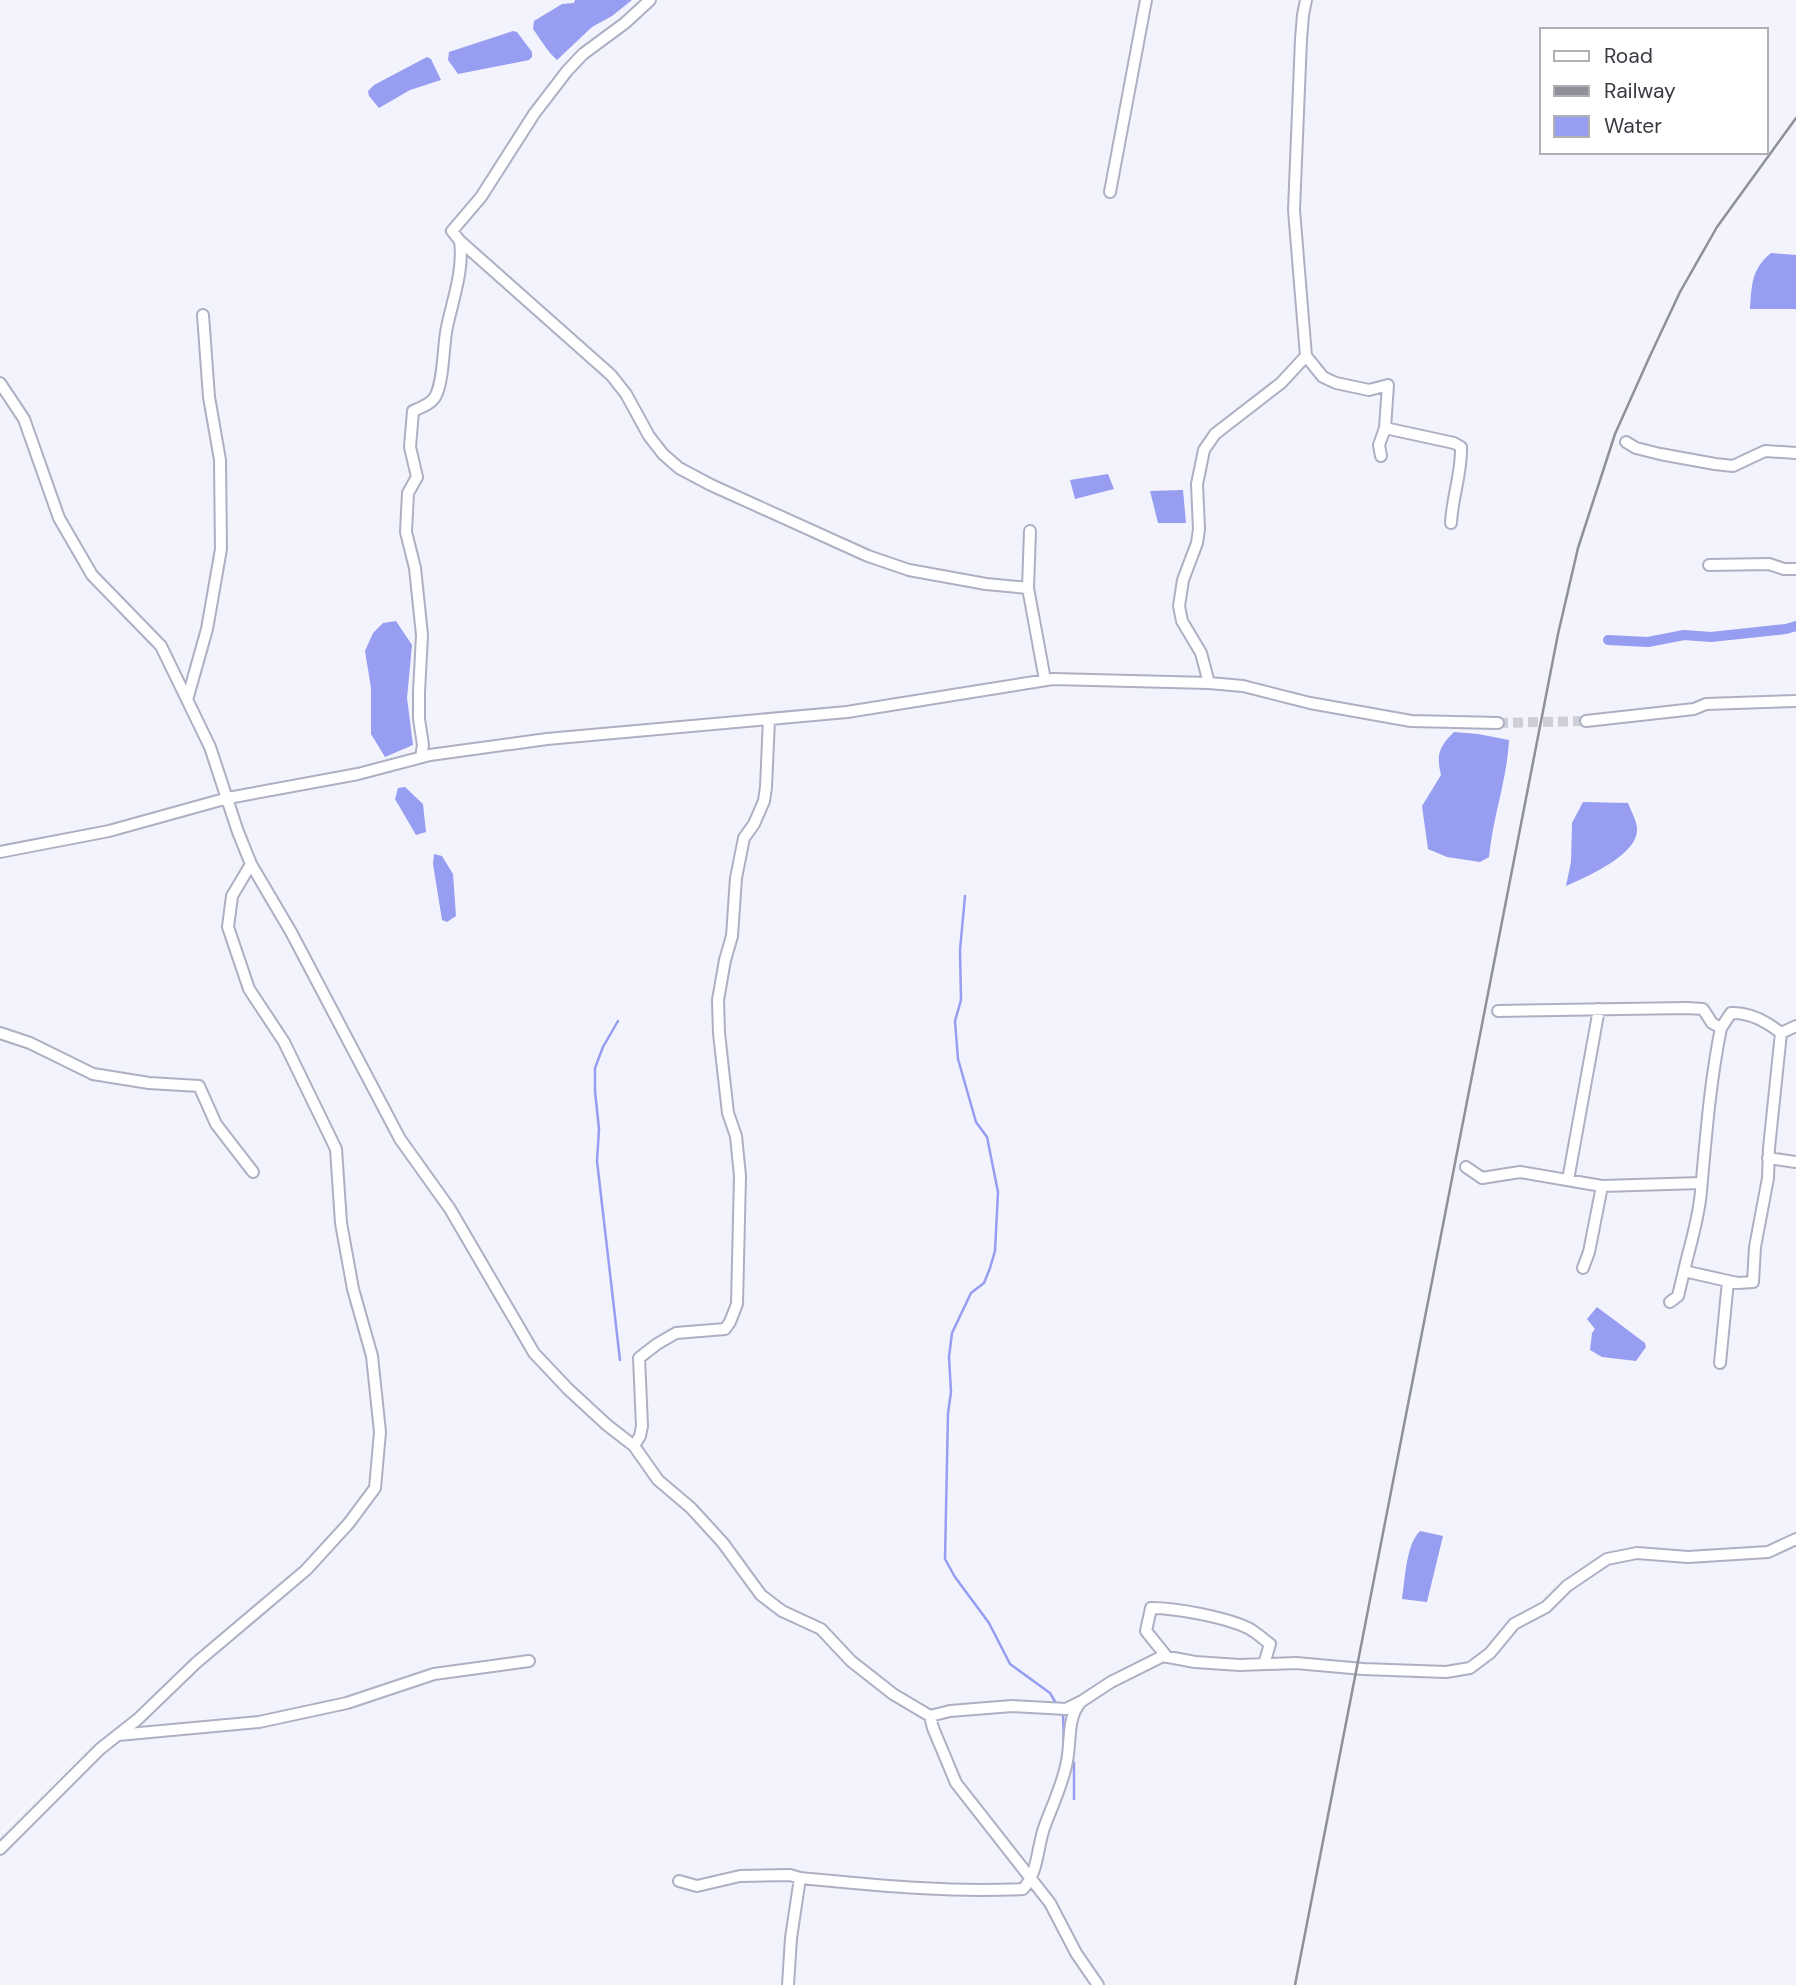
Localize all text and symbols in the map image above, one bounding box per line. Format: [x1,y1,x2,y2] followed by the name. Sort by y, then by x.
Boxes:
[1540,28,1768,154] legend
[1604,42,1653,70] text: Road
[1604,77,1676,105] text: Railway
[1604,112,1662,140] text: Water

